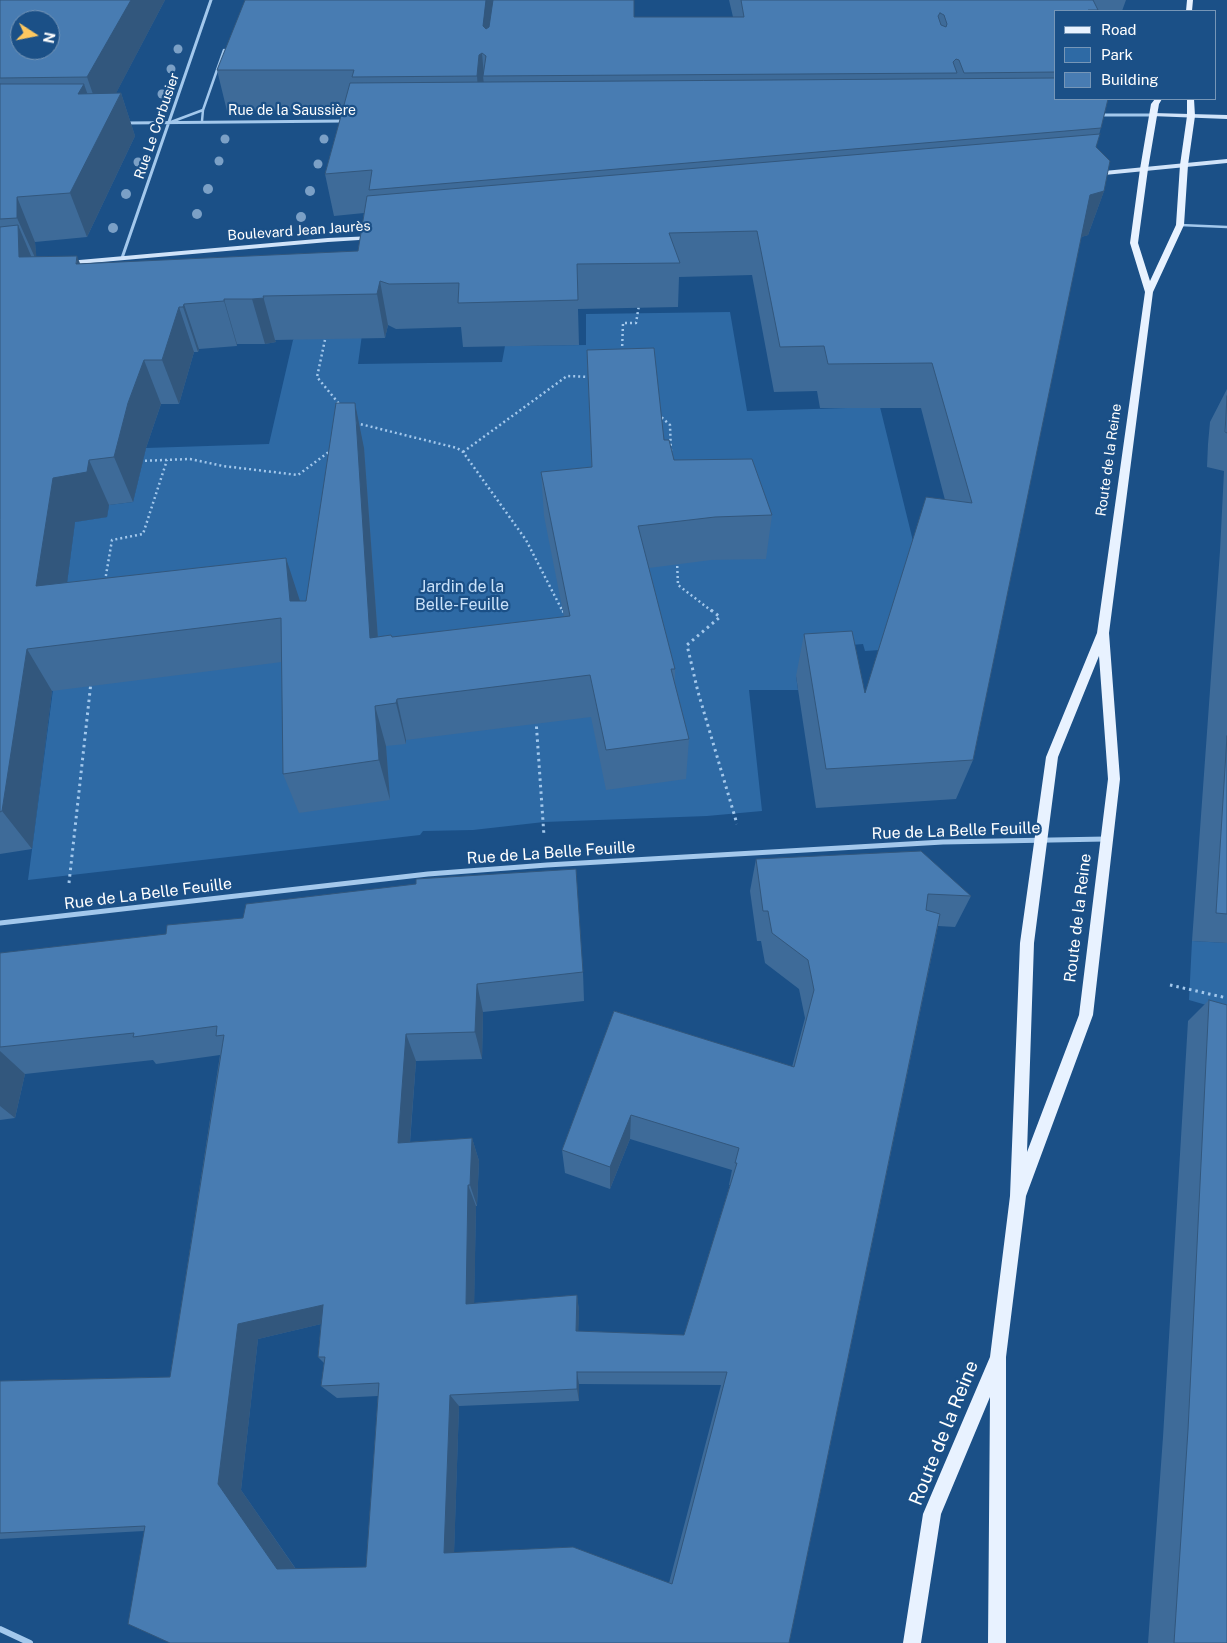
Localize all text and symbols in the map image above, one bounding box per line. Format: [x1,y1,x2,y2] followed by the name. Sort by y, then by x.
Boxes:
[10,10,60,60] north arrow
[1054,10,1217,100] legend
[1101,21,1137,38] text: Road
[40,31,58,45] text: N
[1101,46,1133,63] text: Park
[131,71,183,181] street label: Rue Le Corbusier
[1101,71,1159,88] text: Building
[228,103,356,119] street label: Rue de la Saussière
[227,218,371,244] street label: Boulevard Jean Jaurès
[1093,403,1125,517] street label: Route de la Reine
[415,577,509,615] park label: Jardin de la Belle-Feuille
[871,818,1041,844] street label: Rue de La Belle Feuille
[466,838,636,868] street label: Rue de La Belle Feuille
[1061,852,1095,984] street label: Route de la Reine
[63,874,233,914] street label: Rue de La Belle Feuille
[905,1357,983,1509] street label: Route de la Reine

